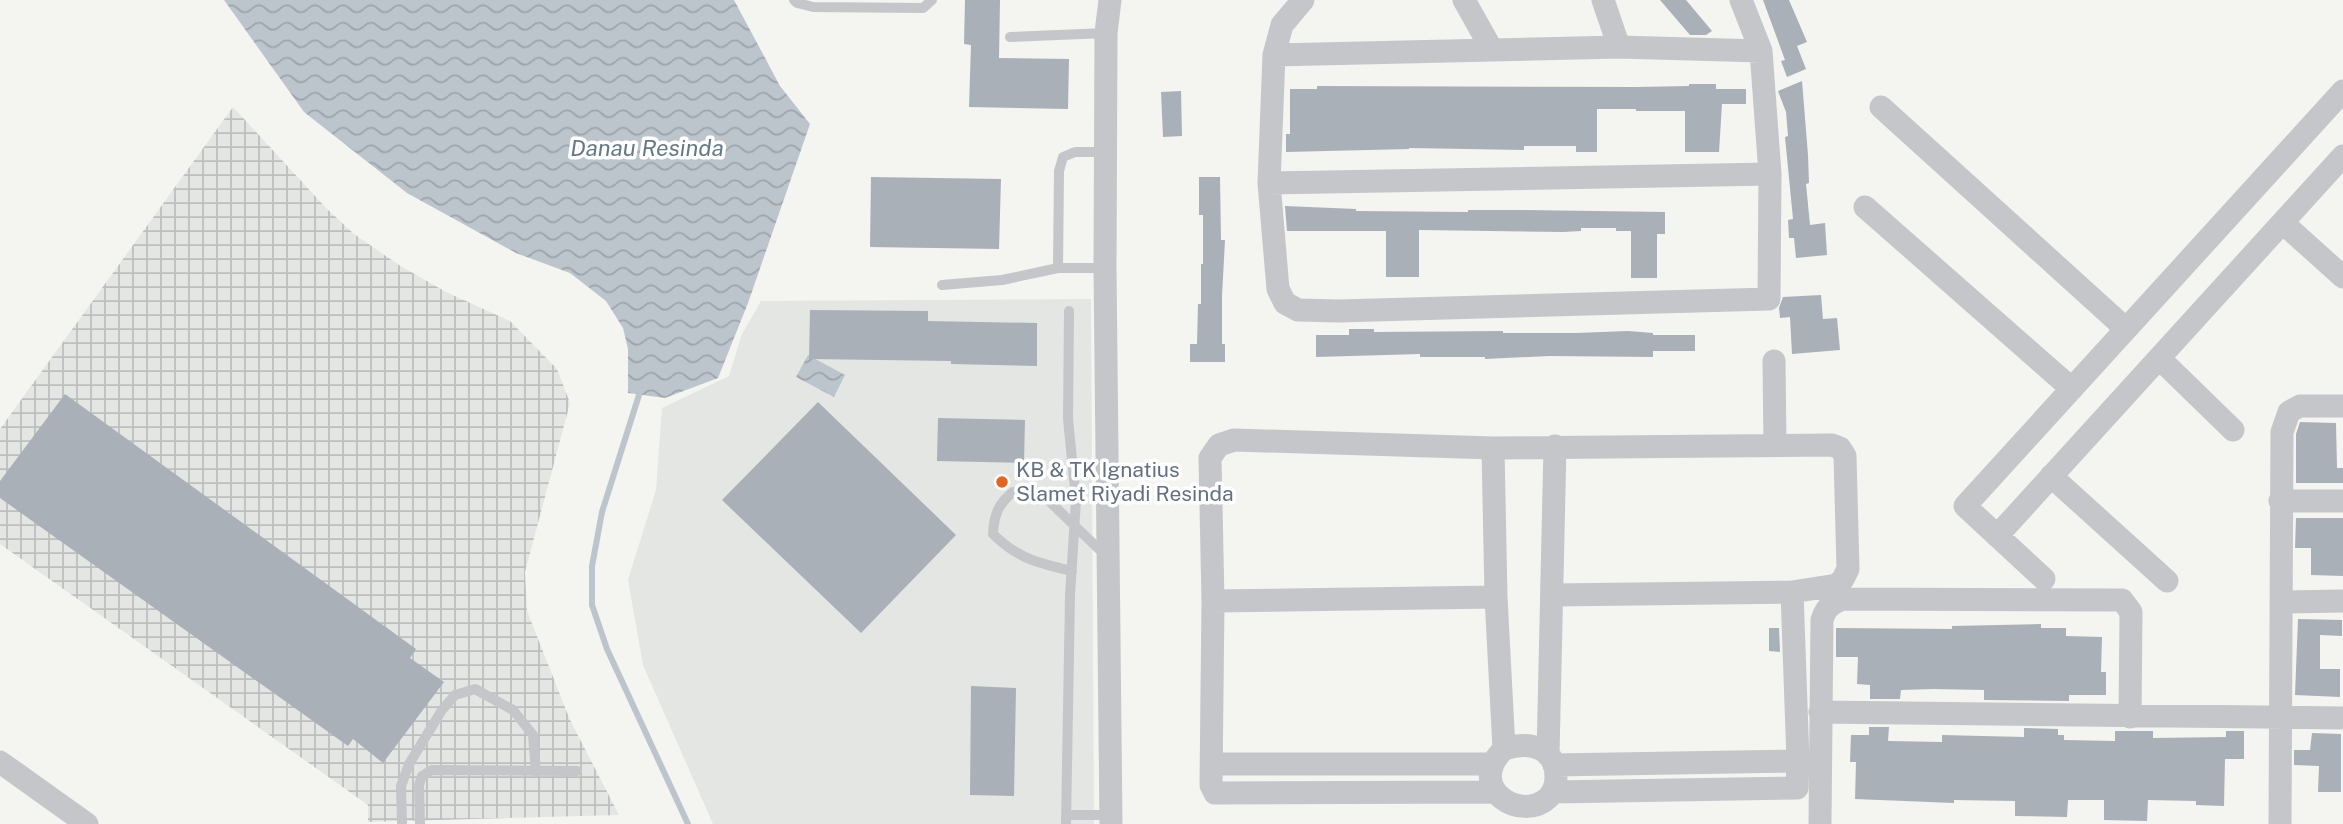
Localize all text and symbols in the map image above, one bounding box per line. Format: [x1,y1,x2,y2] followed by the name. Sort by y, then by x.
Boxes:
[570,134,724,161] water label: Danau Resinda
[1016,457,1234,506] place label: KB & TK Ignatius Slamet Riyadi Resinda
[994,474,1010,490] marker: KB & TK Ignatius Slamet Riyadi Resinda

